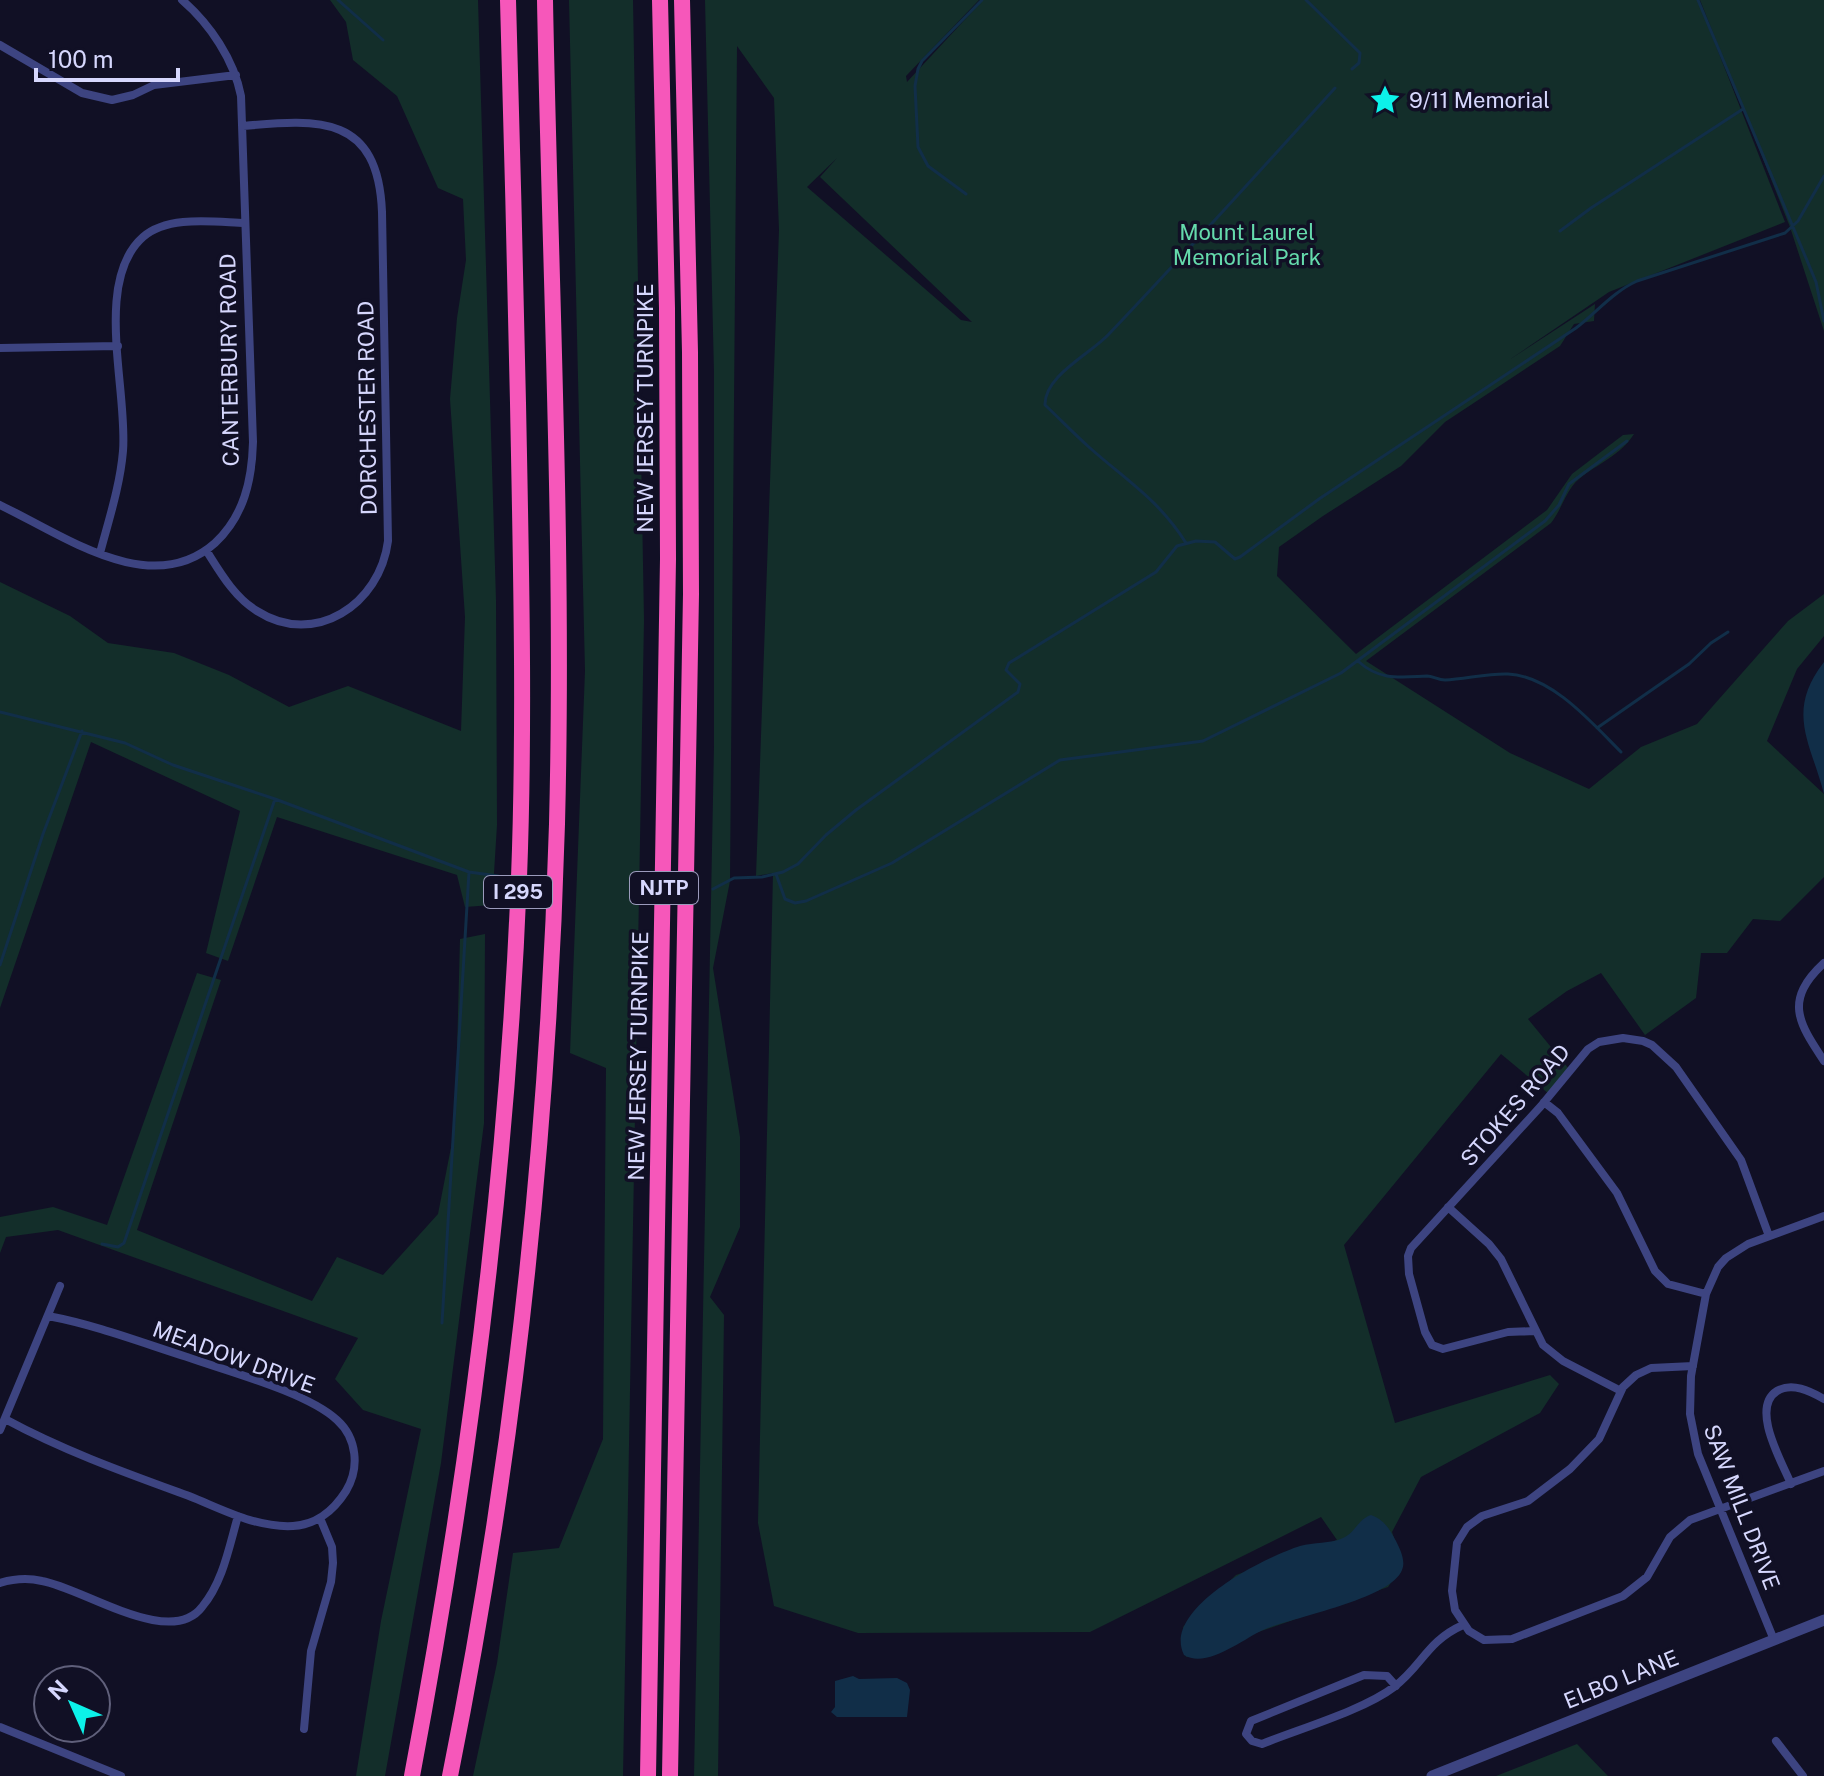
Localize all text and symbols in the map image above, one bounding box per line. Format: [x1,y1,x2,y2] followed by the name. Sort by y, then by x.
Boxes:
[36,32,178,82] scale bar
[48,45,114,73] text: 100 m
[1368,83,1402,117] place icon: 9/11 Memorial
[1409,87,1550,113] place label: 9/11 Memorial
[1173,219,1321,270] park label: Mount Laurel Memorial Park
[214,253,244,467] street label: CANTERBURY ROAD
[632,283,658,533] street label: NEW JERSEY TURNPIKE
[352,301,382,515] street label: DORCHESTER ROAD
[630,872,698,904] road number: NJTP
[484,876,552,908] road number: I 295
[623,931,653,1181] street label: NEW JERSEY TURNPIKE
[1455,1039,1575,1171] street label: STOKES ROAD
[149,1316,319,1398] street label: MEADOW DRIVE
[1698,1421,1786,1593] street label: SAW MILL DRIVE
[1560,1644,1682,1714] street label: ELBO LANE
[32,1664,112,1744] north arrow
[43,1675,73,1705] text: N

